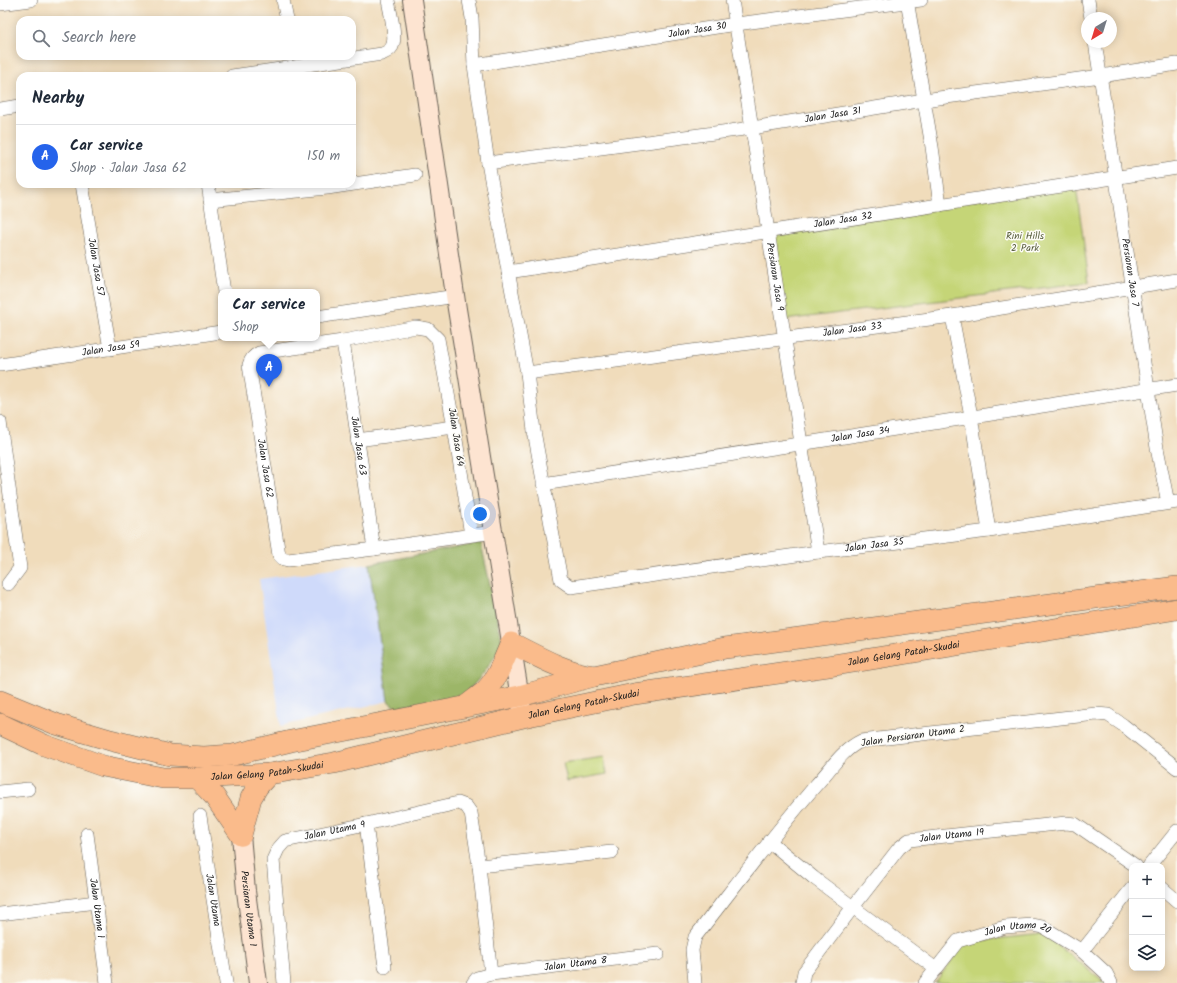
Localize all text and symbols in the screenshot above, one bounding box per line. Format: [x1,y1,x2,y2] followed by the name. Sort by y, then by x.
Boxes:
[1081,12,1117,48] north arrow
[16,16,356,60] search box
[667,18,728,43] street label: Jalan Jasa 30
[62,26,136,50] text: Search here
[30,27,52,49] icon: search
[32,85,84,112] text: Nearby
[803,102,862,127] street label: Jalan Jasa 31
[70,134,143,158] text: Car service
[41,146,49,167] text: A
[307,146,340,167] text: 150 m
[70,158,187,179] text: Shop · Jalan Jasa 62
[812,207,874,232] street label: Jalan Jasa 32
[1006,228,1045,256] park label: Rini Hills 2 Park
[83,237,109,297] street label: Jalan Jasa 57
[1117,237,1143,308] street label: Persiaran Jasa 7
[762,241,788,312] street label: Persiaran Jasa 9
[218,289,320,341] popup
[233,293,305,317] text: Car service
[233,317,259,338] text: Shop
[821,317,883,341] street label: Jalan Jasa 33
[81,336,141,361] street label: Jalan Jasa 59
[256,354,282,387] pin: A
[443,406,469,468] street label: Jalan Jasa 64
[346,415,371,477] street label: Jalan Jasa 63
[830,422,891,447] street label: Jalan Jasa 34
[253,438,278,499] street label: Jalan Jasa 62
[470,504,490,524] your location
[844,533,905,557] street label: Jalan Jasa 35
[846,637,961,671] street label: Jalan Gelang Patah-Skudai
[526,685,641,724] street label: Jalan Gelang Patah-Skudai
[860,721,966,751] street label: Jalan Persiaran Utama 2
[210,757,325,785] street label: Jalan Gelang Patah-Skudai
[303,816,367,845] street label: Jalan Utama 9
[918,824,985,847] street label: Jalan Utama 19
[1129,863,1165,971] map controls
[1129,863,1165,899] button: +
[236,870,261,948] street label: Persiaran Utama 1
[201,873,225,928] street label: Jalan Utama
[85,877,109,939] street label: Jalan Utama 1
[1129,899,1165,935] button: −
[982,917,1054,941] street label: Jalan Utama 20
[1129,935,1165,971] button: layers
[543,952,609,976] street label: Jalan Utama 8

